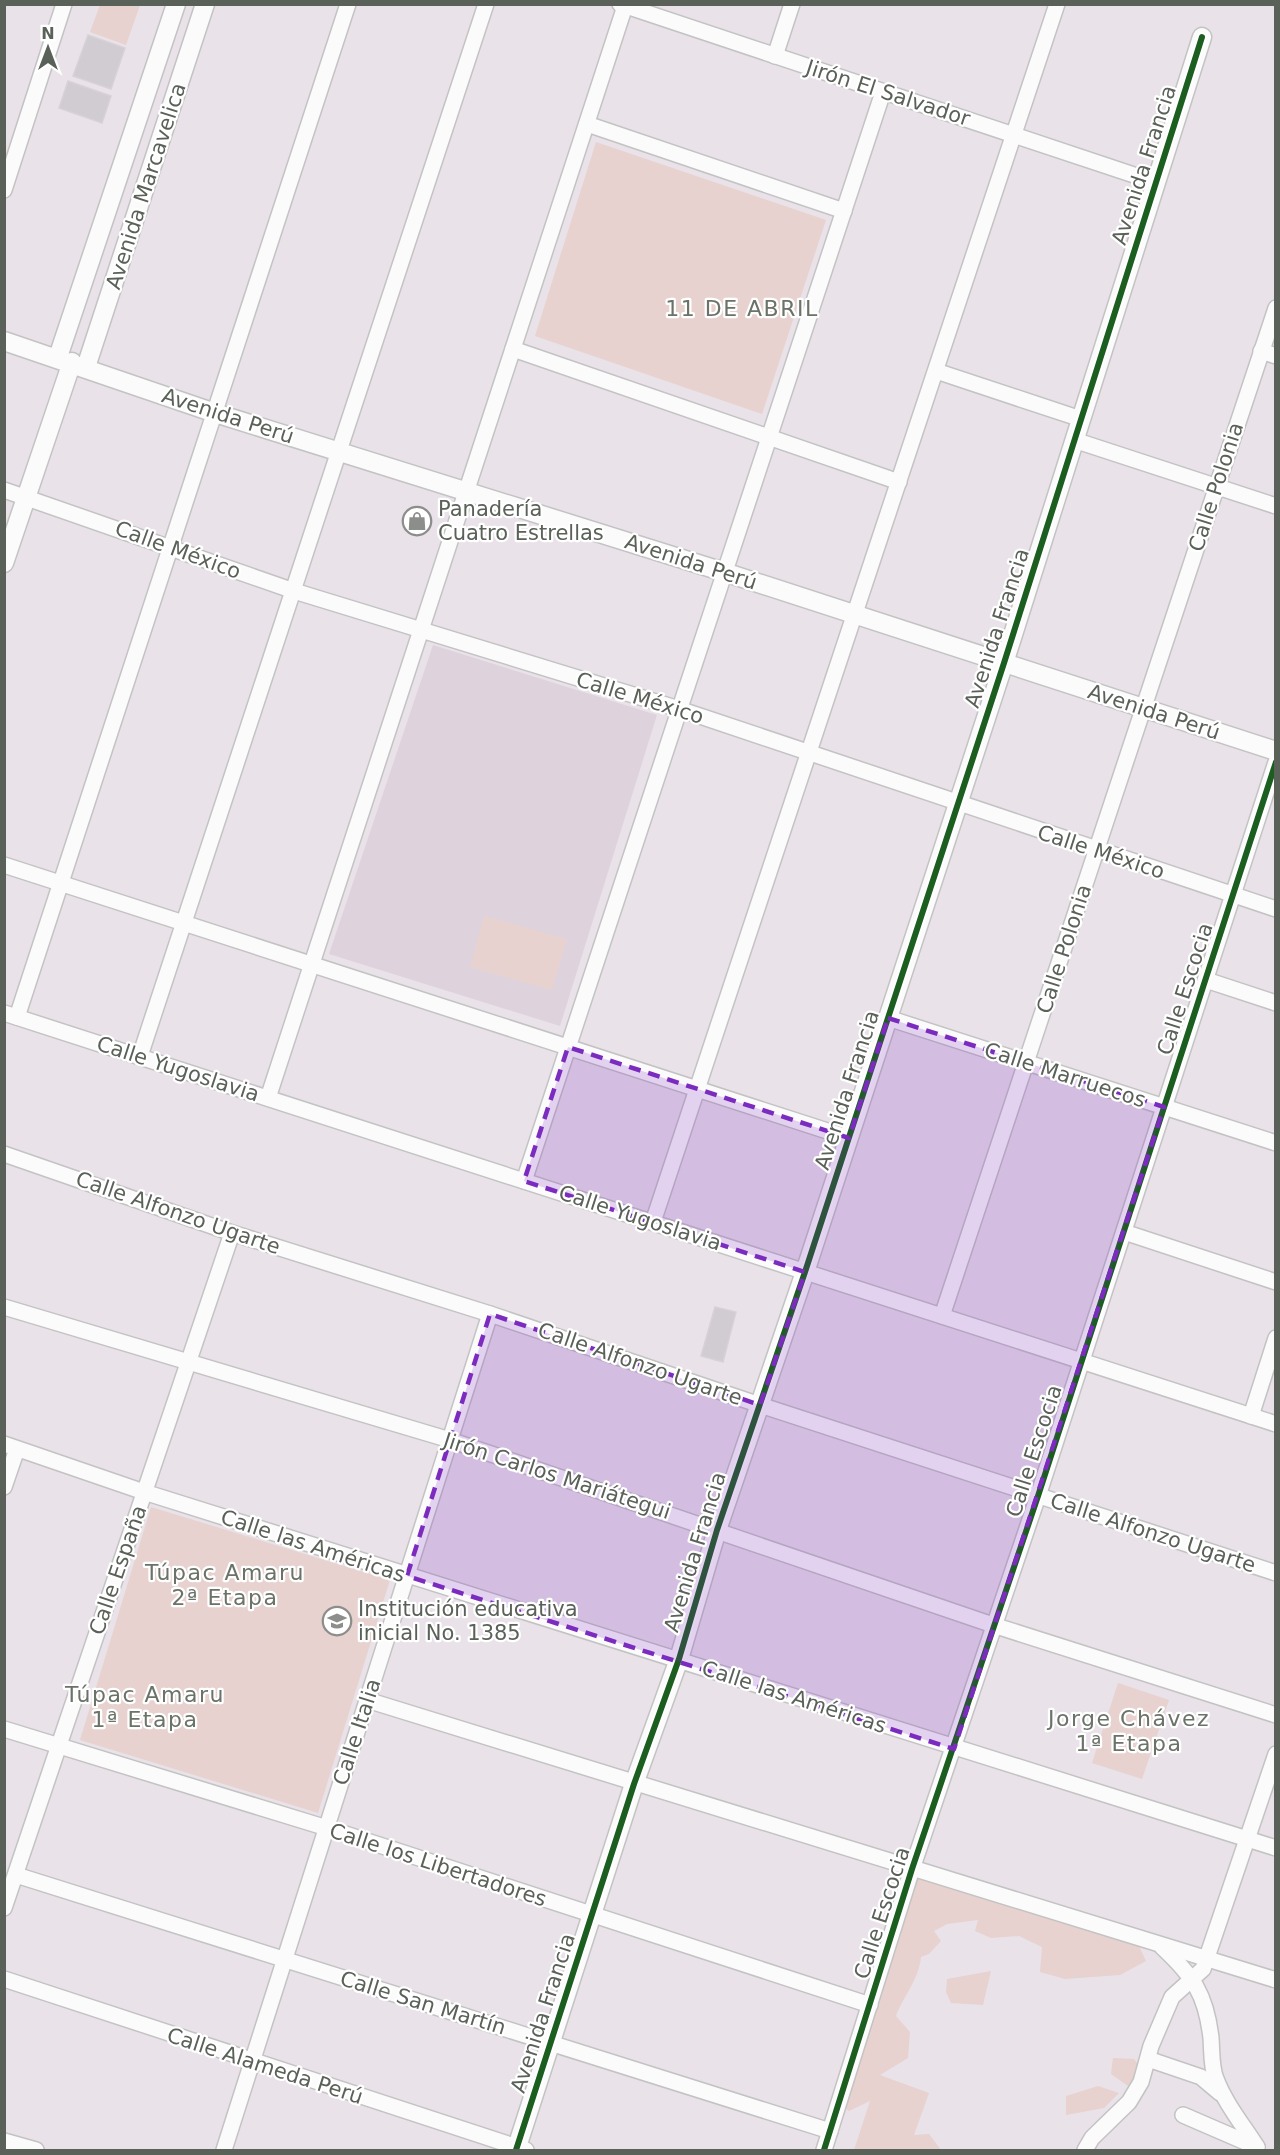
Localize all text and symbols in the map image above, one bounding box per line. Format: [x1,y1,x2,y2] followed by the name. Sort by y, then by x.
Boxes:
[18,18,78,78] north arrow
[41,24,55,43] text: N
[801,55,973,131] street label: Jirón El Salvador
[101,80,191,292] street label: Avenida Marcavelica
[1107,82,1181,248] street label: Avenida Francia
[665,296,819,321] district label: 11 DE ABRIL
[159,383,297,449] street label: Avenida Perú
[1184,419,1248,555] street label: Calle Polonia
[438,497,604,545] place label: Panadería Cuatro Estrellas
[401,505,433,537] shop icon: Panadería Cuatro Estrellas
[112,516,244,584] street label: Calle México
[622,529,760,595] street label: Avenida Perú
[960,545,1034,711] street label: Avenida Francia
[573,667,707,729] street label: Calle México
[1085,679,1223,745] street label: Avenida Perú
[1034,820,1168,884] street label: Calle México
[1032,881,1096,1017] street label: Calle Polonia
[1152,920,1218,1058] street label: Calle Escocia
[810,1007,884,1173] street label: Avenida Francia
[94,1031,262,1107] street label: Calle Yugoslavia
[981,1038,1149,1112] street label: Calle Marruecos
[73,1167,283,1259] street label: Calle Alfonzo Ugarte
[556,1180,724,1256] street label: Calle Yugoslavia
[535,1318,745,1410] street label: Calle Alfonzo Ugarte
[1001,1382,1067,1520] street label: Calle Escocia
[438,1427,674,1524] street label: Jirón Carlos Mariátegui
[659,1469,731,1635] street label: Avenida Francia
[1047,1488,1259,1578] street label: Calle Alfonzo Ugarte
[85,1502,151,1638] street label: Calle España
[218,1505,408,1587] street label: Calle las Américas
[144,1560,305,1610] district label: Túpac Amaru 2ª Etapa
[358,1597,578,1645] place label: Institución educativa inicial No. 1385
[321,1605,353,1637] school or university icon: Institución educativa inicial No. 1385
[699,1656,889,1738] street label: Calle las Américas
[328,1676,386,1788] street label: Calle Italia
[64,1682,225,1732] district label: Túpac Amaru 1ª Etapa
[1046,1706,1210,1756] district label: Jorge Chávez 1ª Etapa
[326,1819,550,1911] street label: Calle los Libertadores
[849,1844,915,1982] street label: Calle Escocia
[506,1930,580,2096] street label: Avenida Francia
[337,1966,509,2040] street label: Calle San Martín
[164,2023,366,2109] street label: Calle Alameda Perú

